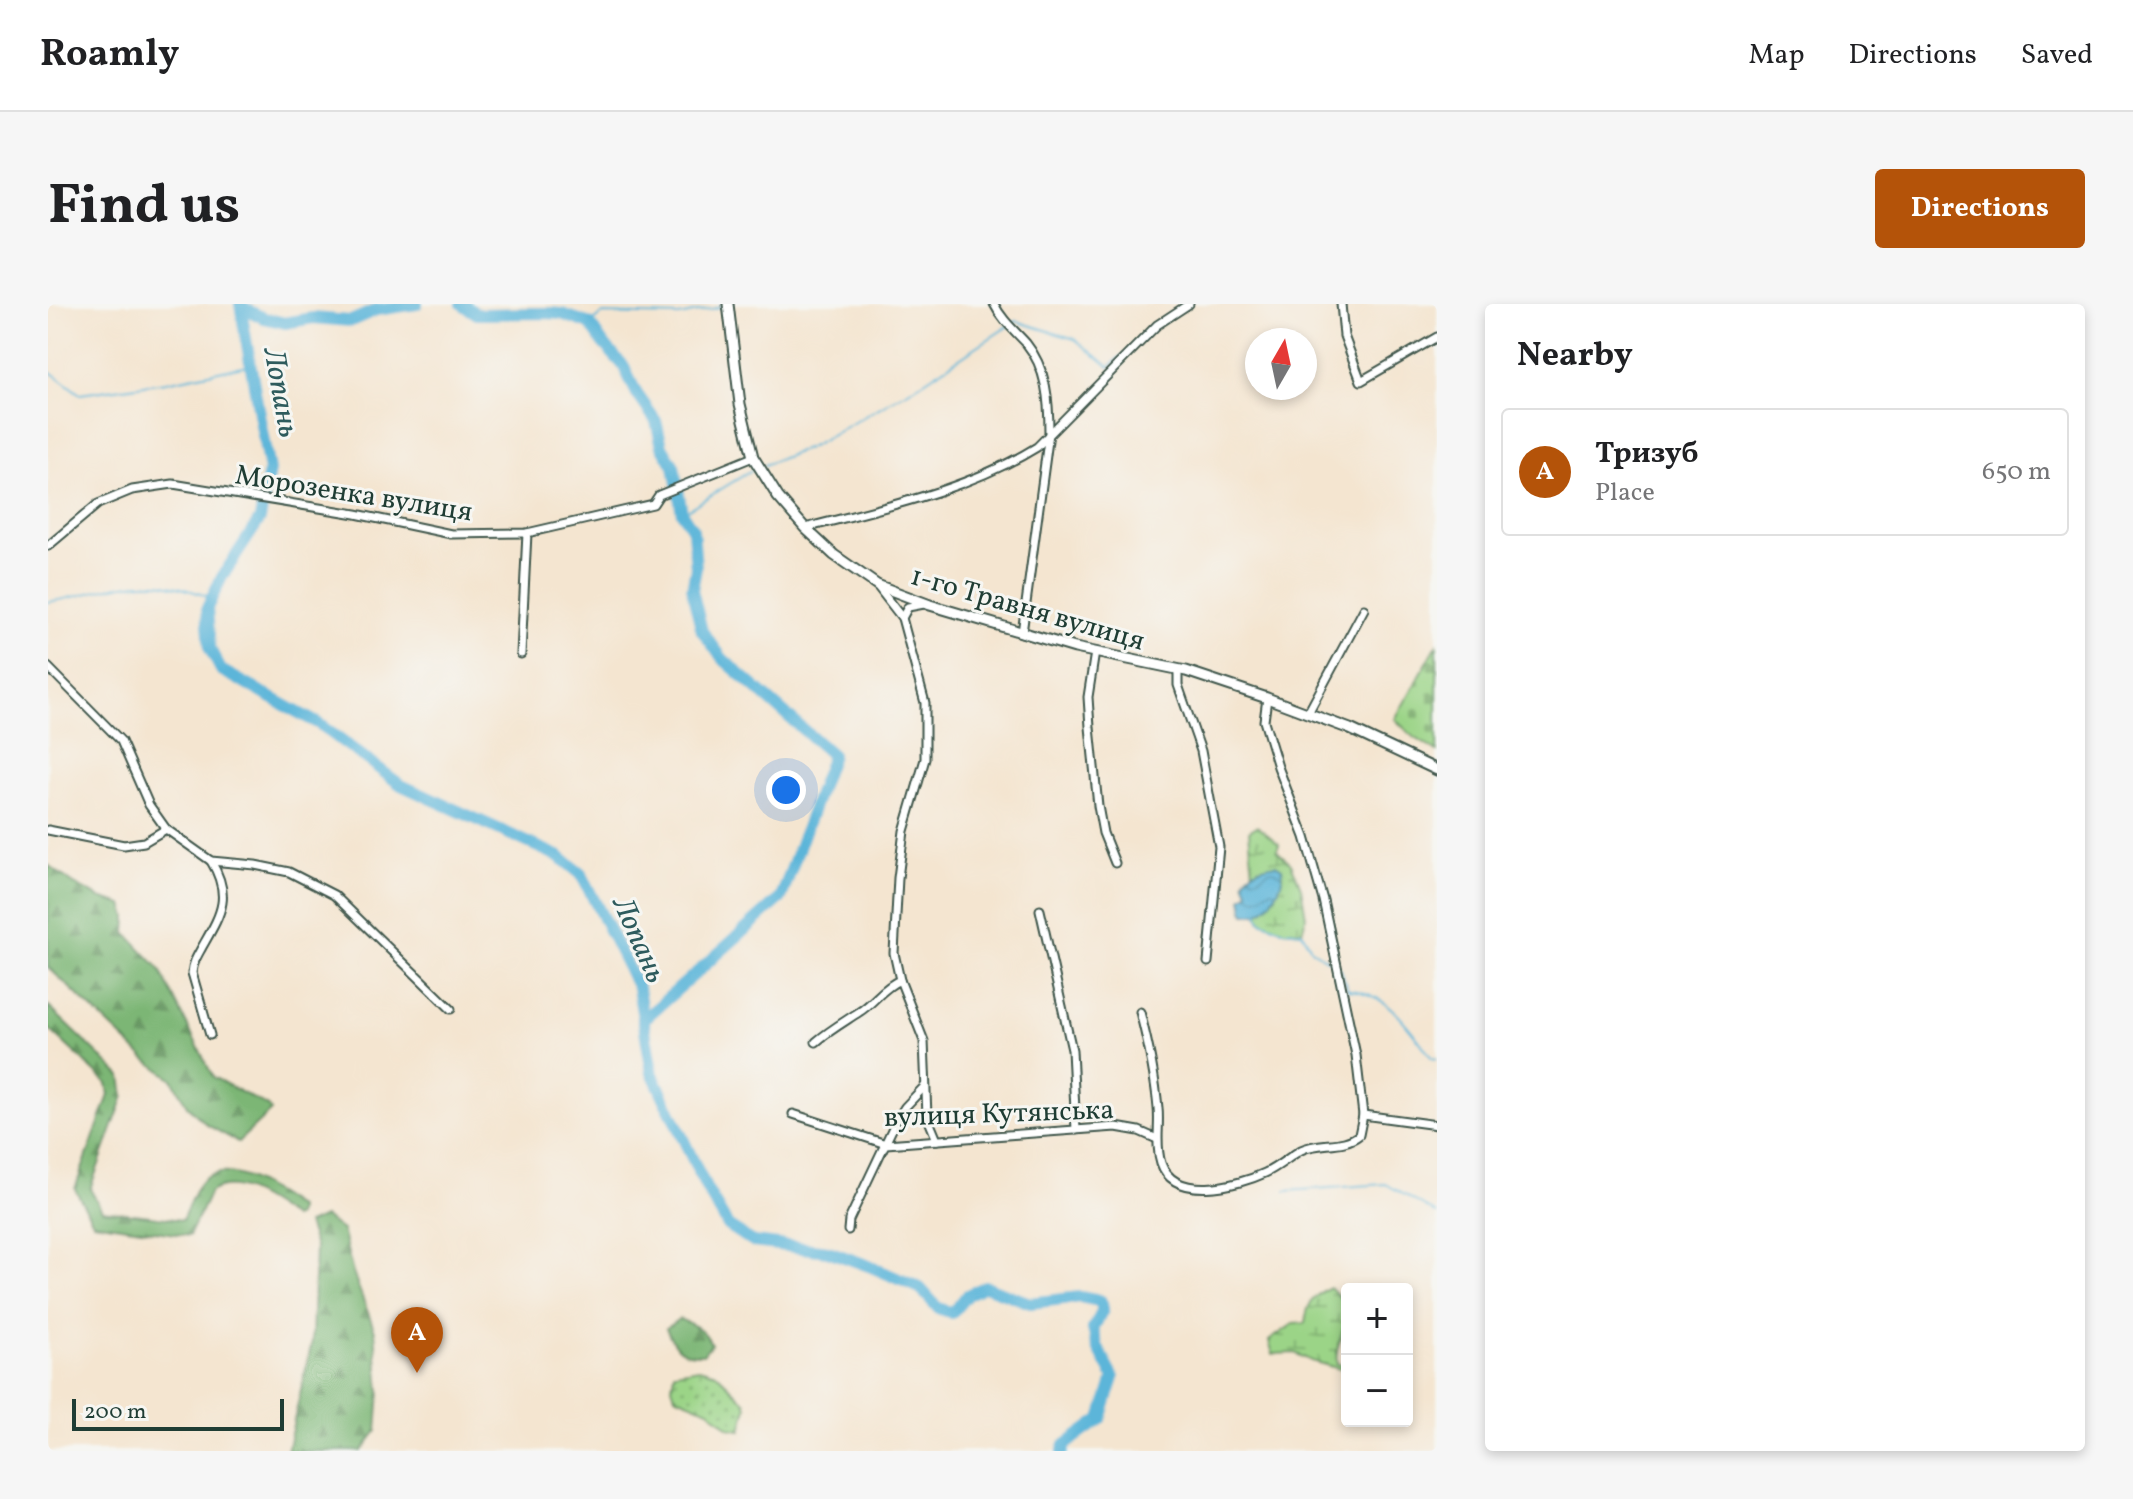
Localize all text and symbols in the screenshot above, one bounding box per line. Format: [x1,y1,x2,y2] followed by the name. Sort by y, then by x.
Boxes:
[40,29,179,82] text: Roamly
[1749,36,1805,75] text: Map
[1849,36,1977,75] text: Directions
[2021,36,2093,75] text: Saved
[48,169,240,247] text: Find us
[1875,169,2085,248] button: Directions
[1245,328,1317,400] north arrow
[1517,333,1633,380] text: Nearby
[251,343,309,441] water label: Лопань
[1595,433,1699,475] text: Тризуб
[1536,454,1554,490] text: A
[1982,454,2051,490] text: 650 m
[232,456,475,532] street label: Морозенка вулиця
[1595,475,1655,511] text: Place
[906,557,1149,661] street label: 1-го Травня вулиця
[766,770,806,810] your location
[600,889,676,990] water label: Лопань
[883,1091,1115,1138] street label: вулиця Кутянська
[1341,1283,1413,1427] map controls
[1341,1283,1413,1355] button: +
[391,1307,443,1373] pin: A
[1341,1355,1413,1427] button: −
[72,1395,284,1431] scale bar
[84,1397,146,1428] text: 200 m

